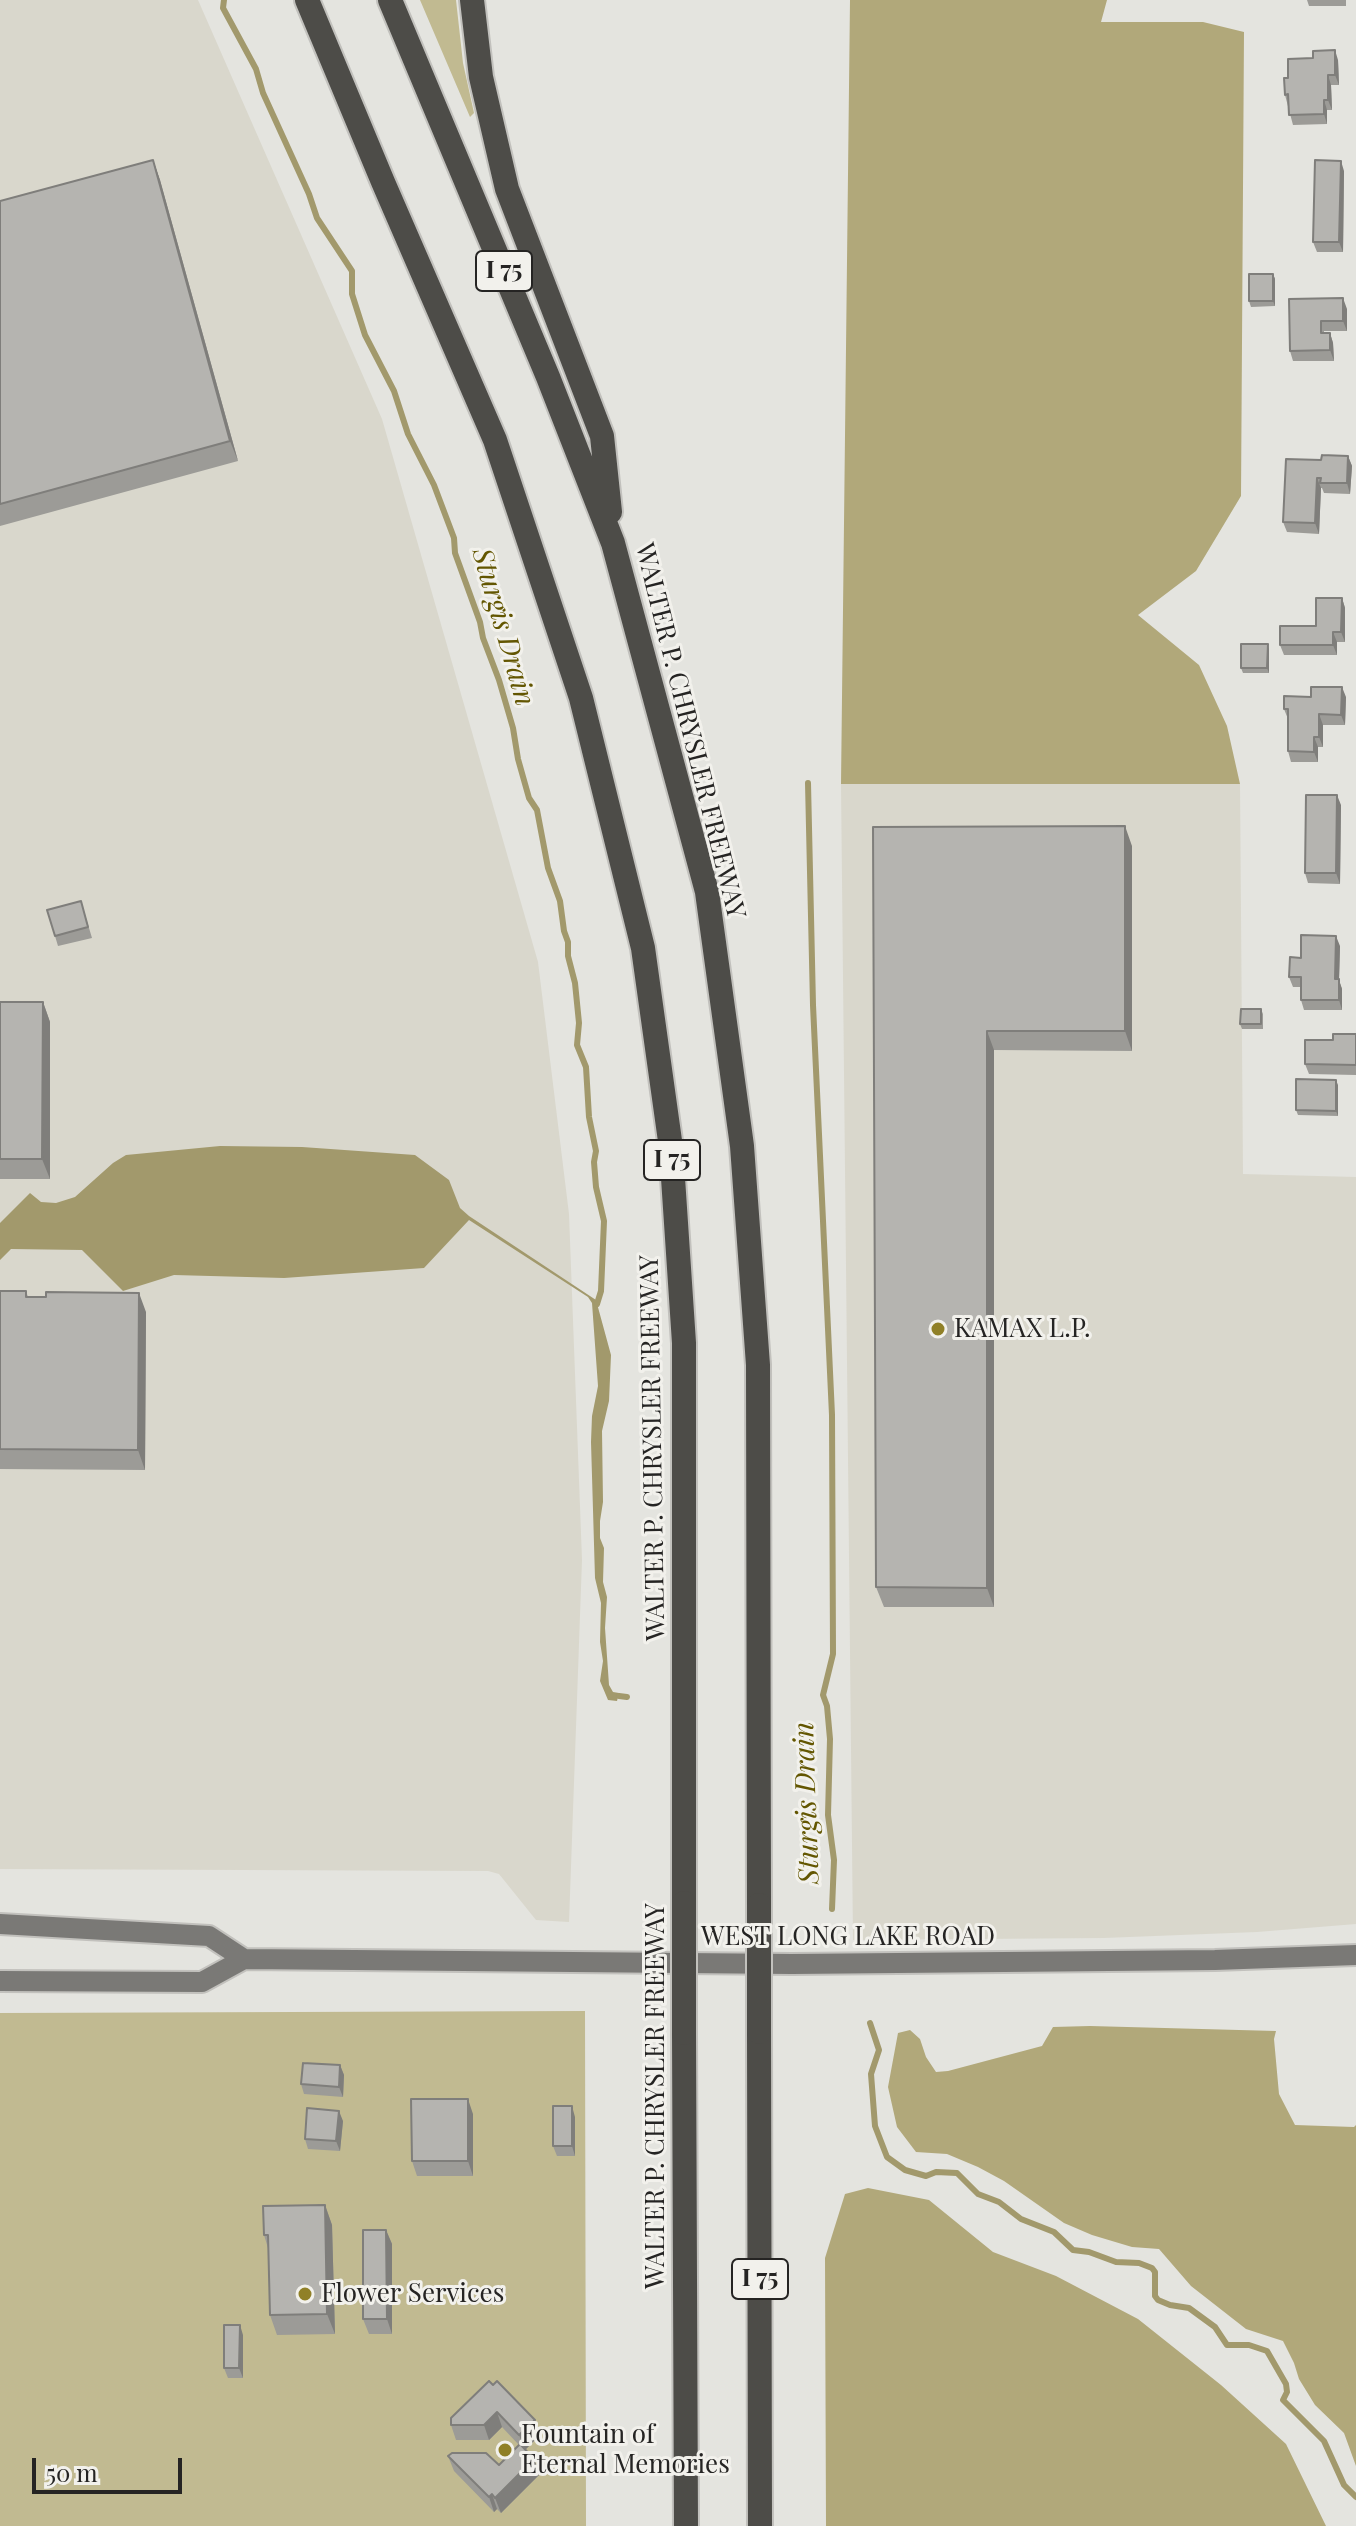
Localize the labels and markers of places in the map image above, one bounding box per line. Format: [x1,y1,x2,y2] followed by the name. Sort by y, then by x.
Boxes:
[954,1313,1091,1345] place label: KAMAX L.P.
[929,1320,947,1338] marker: KAMAX L.P.
[321,2278,504,2310] place label: Flower Services
[296,2285,314,2303] marker: Flower Services
[521,2419,730,2480] place label: Fountain of Eternal Memories
[496,2441,514,2459] marker: Fountain of Eternal Memories

